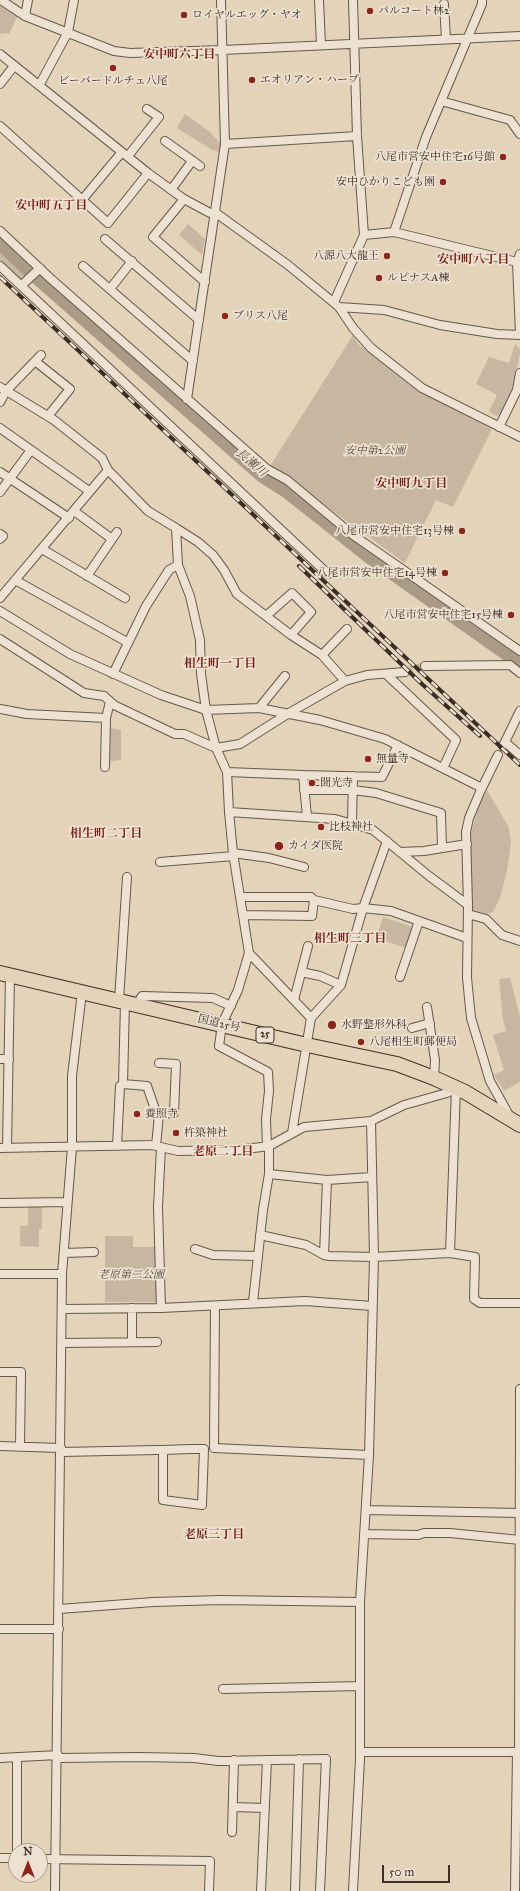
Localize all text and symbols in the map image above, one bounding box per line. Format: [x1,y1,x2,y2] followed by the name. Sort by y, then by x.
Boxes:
[378,4,449,18] place label: パルコート林2
[365,6,375,16] marker: パルコート林2
[192,8,302,22] place label: ロイヤルエッグ・ヤオ
[179,10,189,20] marker: ロイヤルエッグ・ヤオ
[143,48,215,62] district label: 安中町六丁目
[108,63,118,73] marker: ビーバードルチェ八尾
[260,73,359,87] place label: エオリアン・ハープ
[58,74,168,88] place label: ビーバードルチェ八尾
[247,75,257,85] marker: エオリアン・ハープ
[375,150,495,164] place label: 八尾市営安中住宅16号館
[498,152,508,162] marker: 八尾市営安中住宅16号館
[336,175,435,189] place label: 安中ひかりこども園
[438,177,448,187] marker: 安中ひかりこども園
[15,199,87,213] district label: 安中町五丁目
[313,249,379,263] place label: 八源八大龍王
[382,251,392,261] marker: 八源八大龍王
[437,253,509,267] district label: 安中町八丁目
[387,271,449,285] place label: ルピナスA棟
[374,273,384,283] marker: ルピナスA棟
[233,309,288,323] place label: ブリス八尾
[220,311,230,321] marker: ブリス八尾
[345,444,405,458] park label: 安中第2公園
[233,446,269,480] water label: 長瀬川
[375,477,447,491] district label: 安中町九丁目
[335,524,454,538] place label: 八尾市営安中住宅13号棟
[457,526,467,536] marker: 八尾市営安中住宅13号棟
[317,566,437,580] place label: 八尾市営安中住宅14号棟
[440,568,450,578] marker: 八尾市営安中住宅14号棟
[384,608,503,622] place label: 八尾市営安中住宅15号棟
[506,610,516,620] marker: 八尾市営安中住宅15号棟
[184,657,256,671] district label: 相生町一丁目
[376,752,409,766] place label: 無量寺
[363,754,373,764] marker: 無量寺
[320,776,353,790] place label: 聞光寺
[307,778,317,788] marker: 聞光寺
[329,820,373,834] place label: 比枝神社
[316,822,326,832] marker: 比枝神社
[70,827,142,841] district label: 相生町二丁目
[288,839,343,853] place label: カイダ医院
[273,840,285,852] marker: カイダ医院
[314,932,386,946] district label: 相生町三丁目
[196,1013,242,1035] street label: 国道25号
[341,1018,407,1032] place label: 水野整形外科
[326,1019,338,1031] marker: 水野整形外科
[256,1027,274,1043] road number: 25
[369,1035,457,1049] place label: 八尾相生町郵便局
[356,1037,366,1047] marker: 八尾相生町郵便局
[145,1107,178,1121] place label: 養照寺
[132,1109,142,1119] marker: 養照寺
[184,1126,228,1140] place label: 杵築神社
[171,1128,181,1138] marker: 杵築神社
[193,1145,253,1159] district label: 老原二丁目
[98,1268,164,1282] park label: 老原第二公園
[184,1528,244,1542] district label: 老原三丁目
[8,1843,48,1883] north arrow
[23,1845,33,1858] text: N
[384,1857,452,1883] scale bar
[389,1865,414,1879] text: 50 m

